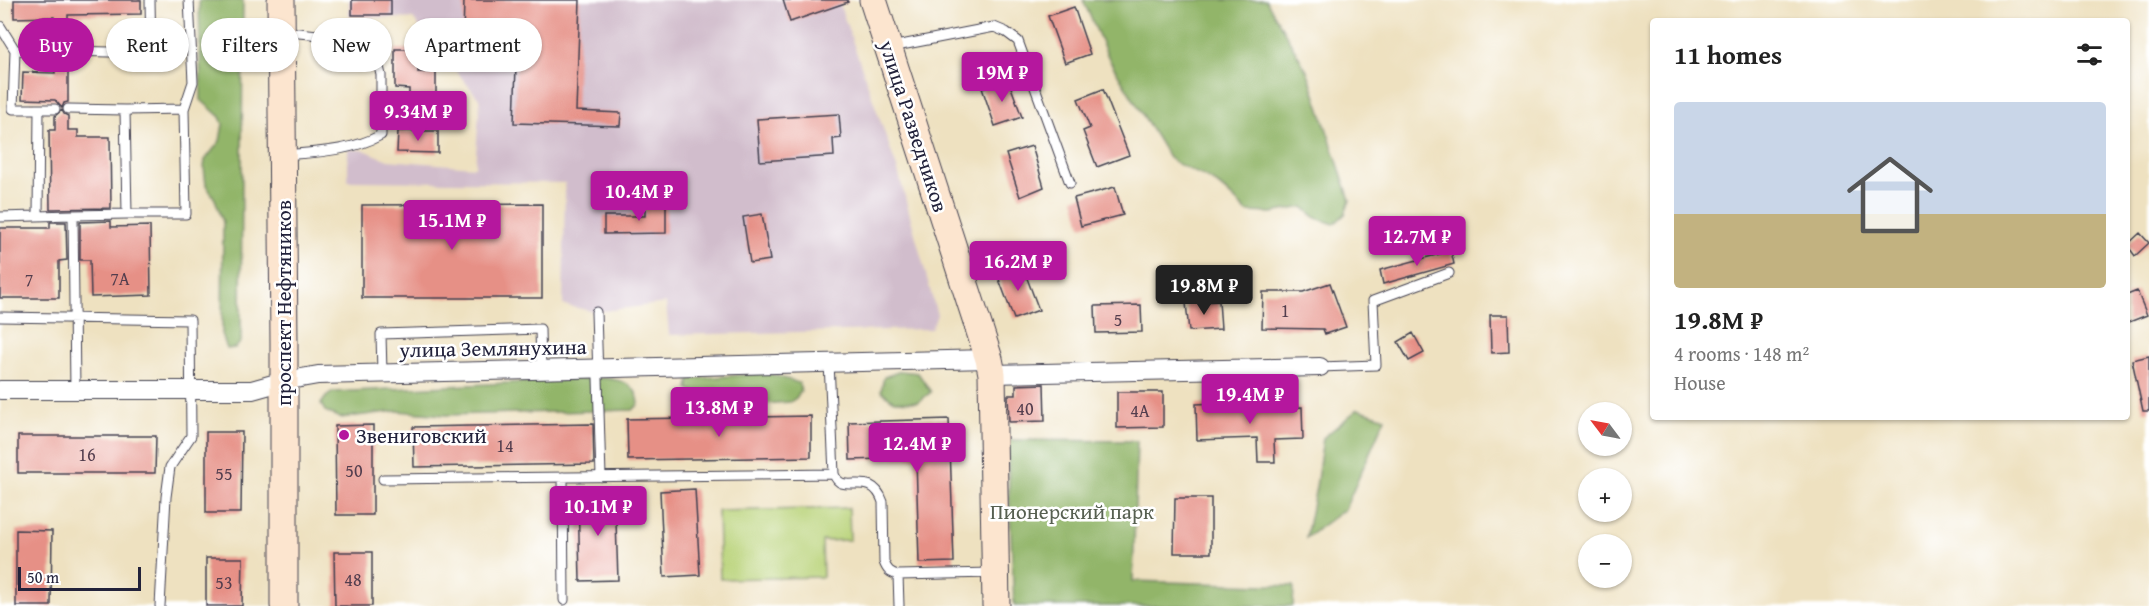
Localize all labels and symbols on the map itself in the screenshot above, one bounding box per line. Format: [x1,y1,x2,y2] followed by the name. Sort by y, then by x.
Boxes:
[871,35,956,216] street label: улица Разведчиков
[960,52,1044,103] pin: 19M ₽
[363,91,473,142] pin: 9.34M ₽
[584,171,694,222] pin: 10.4M ₽
[268,200,299,406] street label: проспект Нефтяников
[397,200,507,251] pin: 15.1M ₽
[1362,216,1472,267] pin: 12.7M ₽
[963,241,1073,292] pin: 16.2M ₽
[110,265,130,292] house number: 7А
[1149,265,1259,316] pin: 19.8M ₽
[25,266,33,293] house number: 7
[1281,297,1289,324] house number: 1
[1114,306,1122,333] house number: 5
[398,331,587,365] street label: улица Землянухина
[1195,374,1305,425] pin: 19.4M ₽
[664,387,774,438] pin: 13.8M ₽
[1016,395,1034,422] house number: 40
[1130,397,1150,424] house number: 4А
[1578,402,1632,456] north arrow
[356,420,487,451] place label: Звениговский
[862,423,972,474] pin: 12.4M ₽
[337,428,351,442] marker: Звениговский
[496,432,514,459] house number: 14
[78,441,96,468] house number: 16
[345,457,363,484] house number: 50
[215,460,233,487] house number: 55
[543,486,653,537] pin: 10.1M ₽
[990,496,1154,527] park label: Пионерский парк
[18,564,141,592] scale bar
[344,566,362,593] house number: 48
[215,569,233,596] house number: 53

